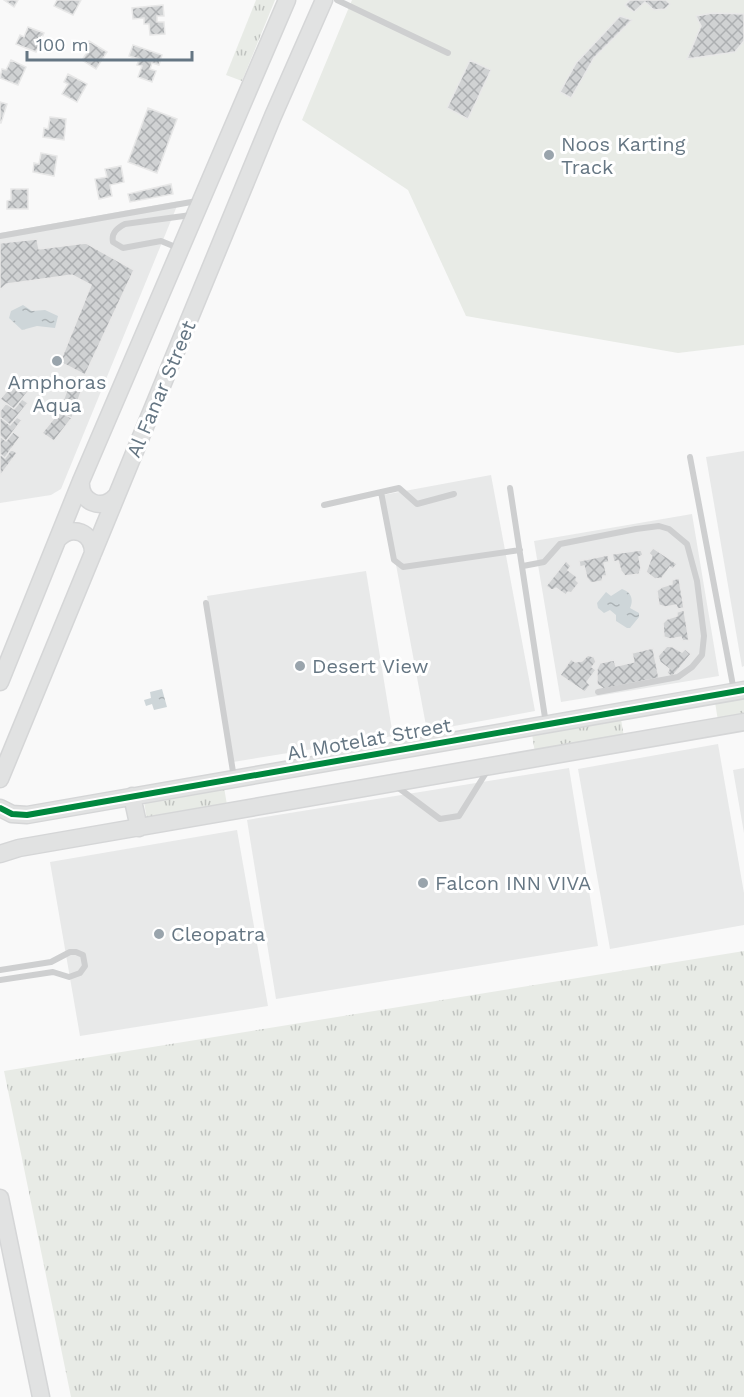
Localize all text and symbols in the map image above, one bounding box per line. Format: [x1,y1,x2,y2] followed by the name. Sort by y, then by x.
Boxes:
[27,24,192,62] scale bar
[36,34,89,55] text: 100 m
[561,132,686,179] place label: Noos Karting Track
[542,148,556,162] marker: Noos Karting Track
[121,316,201,461] street label: Al Fanar Street
[50,354,64,368] marker: Amphoras Aqua
[8,370,106,417] place label: Amphoras Aqua
[312,654,429,678] place label: Desert View
[293,659,307,673] marker: Desert View
[285,713,454,765] street label: Al Motelat Street
[435,871,591,895] place label: Falcon INN VIVA
[416,876,430,890] marker: Falcon INN VIVA
[171,922,265,946] place label: Cleopatra
[152,927,166,941] marker: Cleopatra

